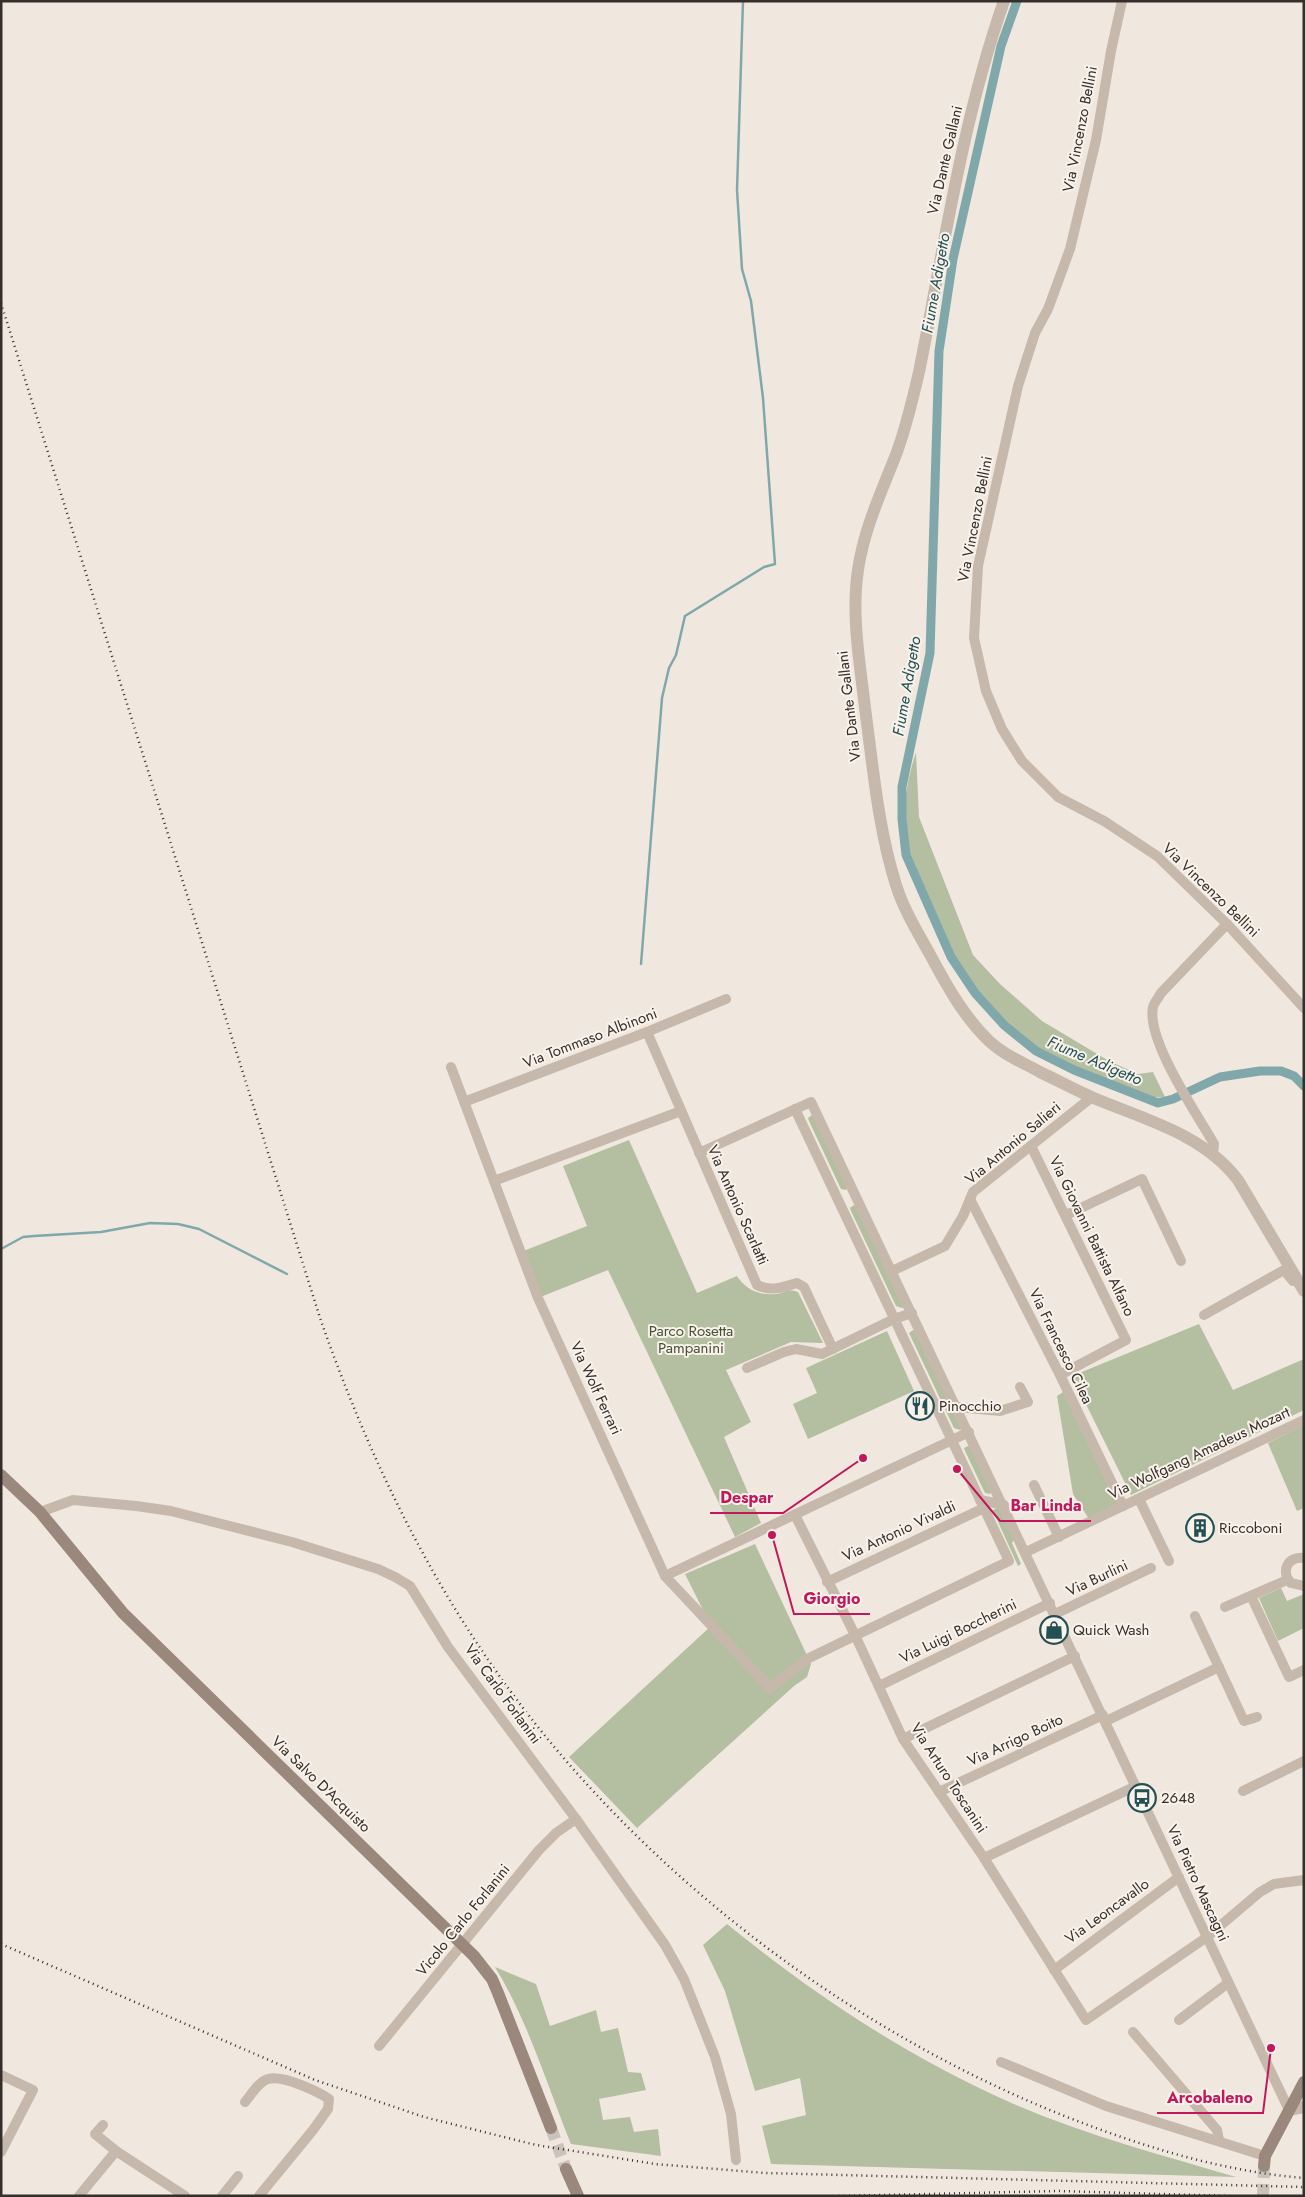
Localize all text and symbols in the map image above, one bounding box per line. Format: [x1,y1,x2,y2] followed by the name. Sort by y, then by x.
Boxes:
[1057,64,1103,194] street label: Via Vincenzo Bellini
[922,103,968,217] street label: Via Dante Gallani
[915,231,956,335] water label: Fiume Adigetto
[952,454,998,584] street label: Via Vincenzo Bellini
[886,634,927,738] water label: Fiume Adigetto
[831,649,867,763] street label: Via Dante Gallani
[1157,838,1265,942] street label: Via Vincenzo Bellini
[520,1002,660,1074] street label: Via Tommaso Albinoni
[1044,1030,1146,1091] water label: Fiume Adigetto
[960,1096,1066,1190] street label: Via Antonio Salieri
[702,1142,774,1268] street label: Via Antonio Scarlatti
[1044,1152,1140,1320] street label: Via Giovanni Battista Alfano
[1023,1284,1099,1408] street label: Via Francesco Cilea
[649,1320,733,1359] park label: Parco Rosetta Pampanini
[565,1338,627,1438] street label: Via Wolf Ferrari
[905,1391,935,1421] restaurant icon: Pinocchio
[939,1395,1002,1417] place label: Pinocchio
[1104,1401,1294,1505] street label: Via Wolfgang Amadeus Mozart
[710,1482,783,1513] callout: Despar
[720,1486,774,1509] text: Despar
[1000,1490,1091,1521] callout: Bar Linda
[1010,1494,1082,1517] text: Bar Linda
[839,1495,959,1567] street label: Via Antonio Vivaldi
[1185,1513,1215,1543] building icon: Riccoboni
[1219,1517,1282,1539] place label: Riccoboni
[1062,1554,1132,1602] street label: Via Burlini
[794,1583,870,1614] callout: Giorgio
[804,1587,860,1610] text: Giorgio
[896,1593,1020,1669] street label: Via Luigi Boccherini
[1039,1615,1069,1645] shop icon: Quick Wash
[1073,1619,1149,1641] place label: Quick Wash
[459,1639,547,1749] street label: Via Carlo Forlanini
[964,1708,1066,1772] street label: Via Arrigo Boito
[905,1719,993,1837] street label: Via Arturo Toscanini
[266,1731,376,1837] street label: Via Salvo D'Acquisto
[1127,1783,1157,1813] bus stop icon: 2648
[1161,1787,1195,1809] place label: 2648
[1161,1821,1235,1945] street label: Via Pietro Mascagni
[411,1859,515,1981] street label: Vicolo Carlo Forlanini
[1060,1873,1154,1949] street label: Via Leoncavallo
[1157,2082,1263,2113] callout: Arcobaleno
[1166,2086,1253,2109] text: Arcobaleno

